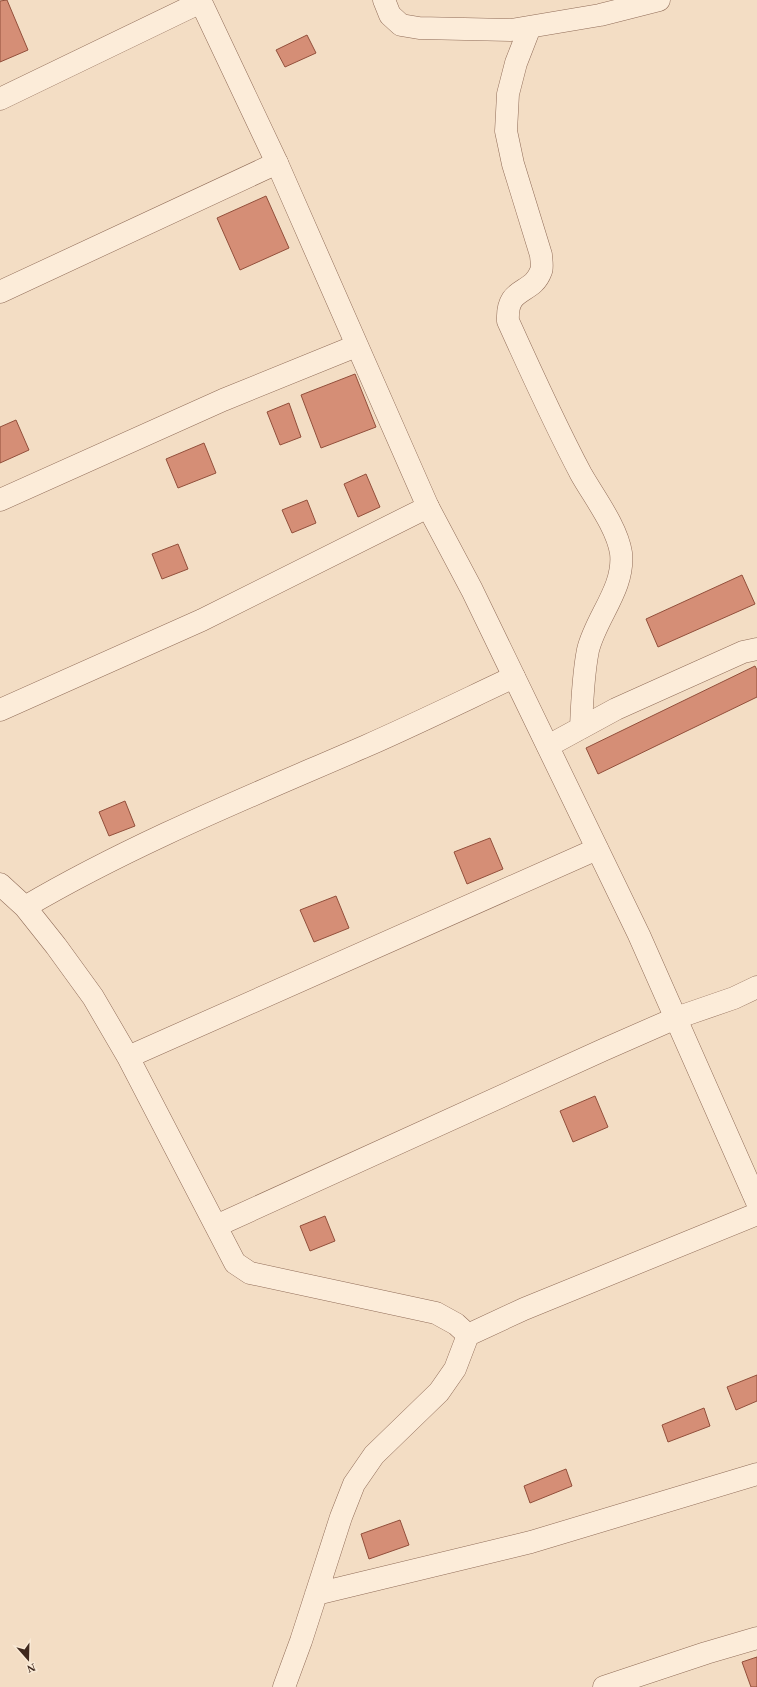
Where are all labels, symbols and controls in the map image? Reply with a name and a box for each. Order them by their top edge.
north arrow [8,1639,48,1679]
text: N [26,1661,37,1675]

